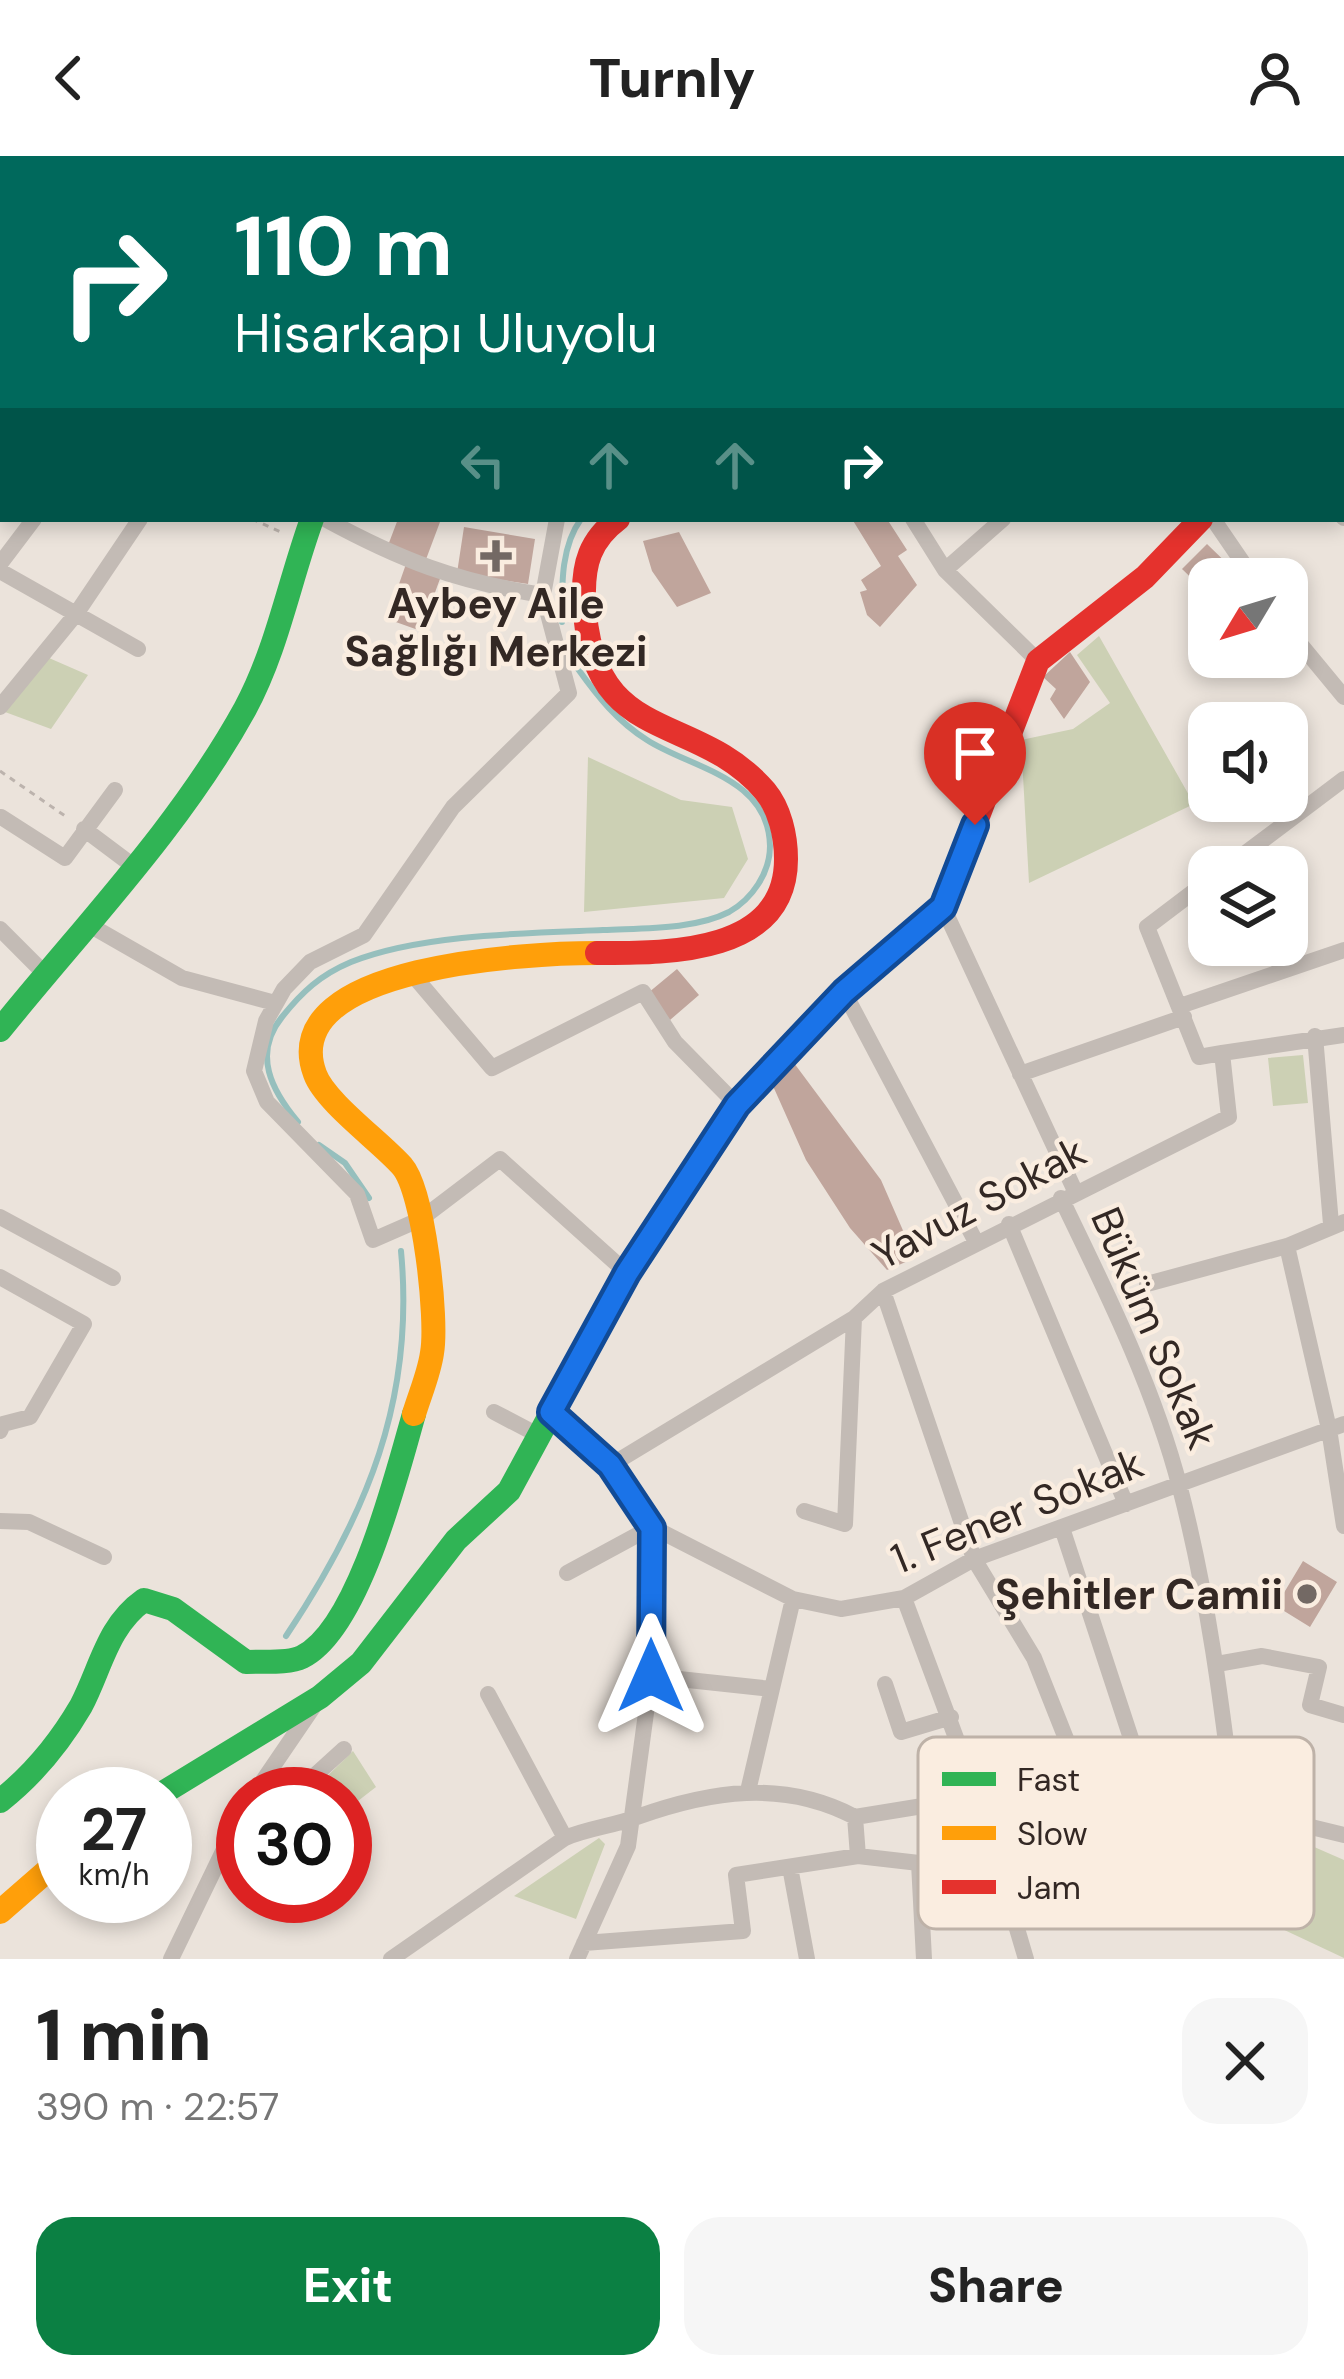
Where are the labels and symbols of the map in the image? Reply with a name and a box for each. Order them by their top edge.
marker: Aybey Aile Sağlığı Merkezi [480,540,512,572]
north arrow [1188,558,1308,678]
place label: Aybey Aile Sağlığı Merkezi [344,576,648,679]
pin [924,702,1026,825]
street label: Yavuz Sokak [863,1124,1095,1282]
street label: Büküm Sokak [1078,1199,1230,1457]
street label: 1. Fener Sokak [883,1435,1151,1587]
place label: Şehitler Camii [995,1567,1283,1622]
marker: Şehitler Camii [1294,1581,1320,1607]
position arrow [588,1613,714,1739]
legend [918,1737,1314,1929]
text: Fast [1017,1758,1080,1801]
speed limit sign: 30 [216,1767,372,1923]
text: Slow [1017,1812,1088,1855]
text: Jam [1017,1866,1081,1909]

